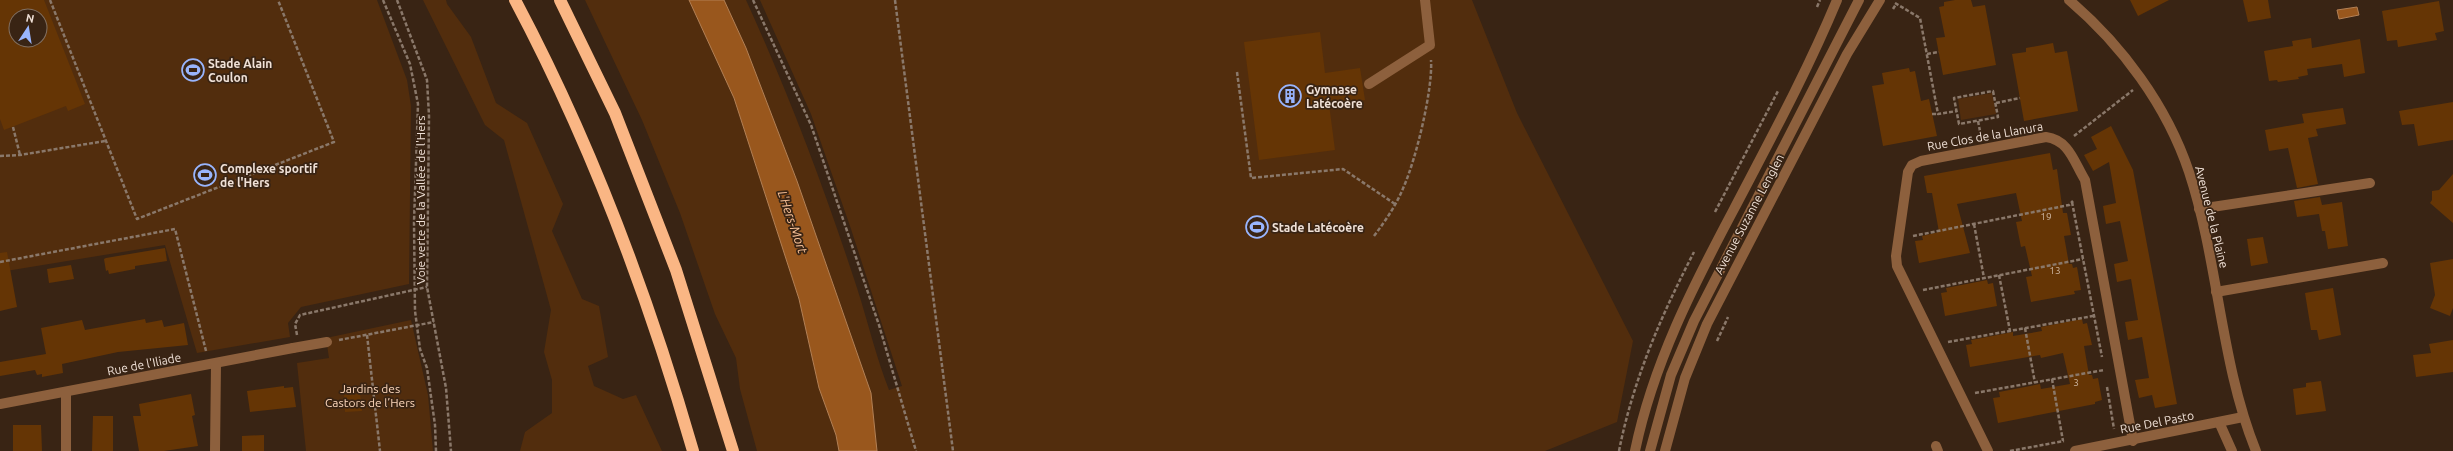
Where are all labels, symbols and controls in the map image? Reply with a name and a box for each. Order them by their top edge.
north arrow [8,8,48,48]
text: N [25,11,35,25]
sports icon: Stade Alain Coulon [180,57,206,83]
place label: Stade Alain Coulon [208,57,272,84]
building icon: Gymnase Latécoère [1277,83,1303,109]
place label: Gymnase Latécoère [1306,83,1363,110]
street label: Voie verte de la Vallée de l'Hers [414,115,427,285]
street label: Rue Clos de la Llanura [1926,119,2044,153]
street label: Avenue Suzanne Lenglen [1712,152,1786,276]
sports icon: Complexe sportif de l'Hers [192,162,218,188]
place label: Complexe sportif de l'Hers [220,162,318,189]
street label: Avenue de la Plaine [2193,165,2231,269]
water label: L'Hers-Mort [776,189,811,256]
house number: 19 [2040,211,2052,222]
sports icon: Stade Latécoère [1244,214,1270,240]
place label: Stade Latécoère [1272,221,1364,234]
house number: 13 [2049,265,2061,276]
street label: Rue de l'Iliade [106,350,182,378]
house number: 3 [2073,377,2079,388]
park label: Jardins des Castors de l’Hers [325,382,415,409]
street label: Rue Del Pasto [2119,408,2195,436]

